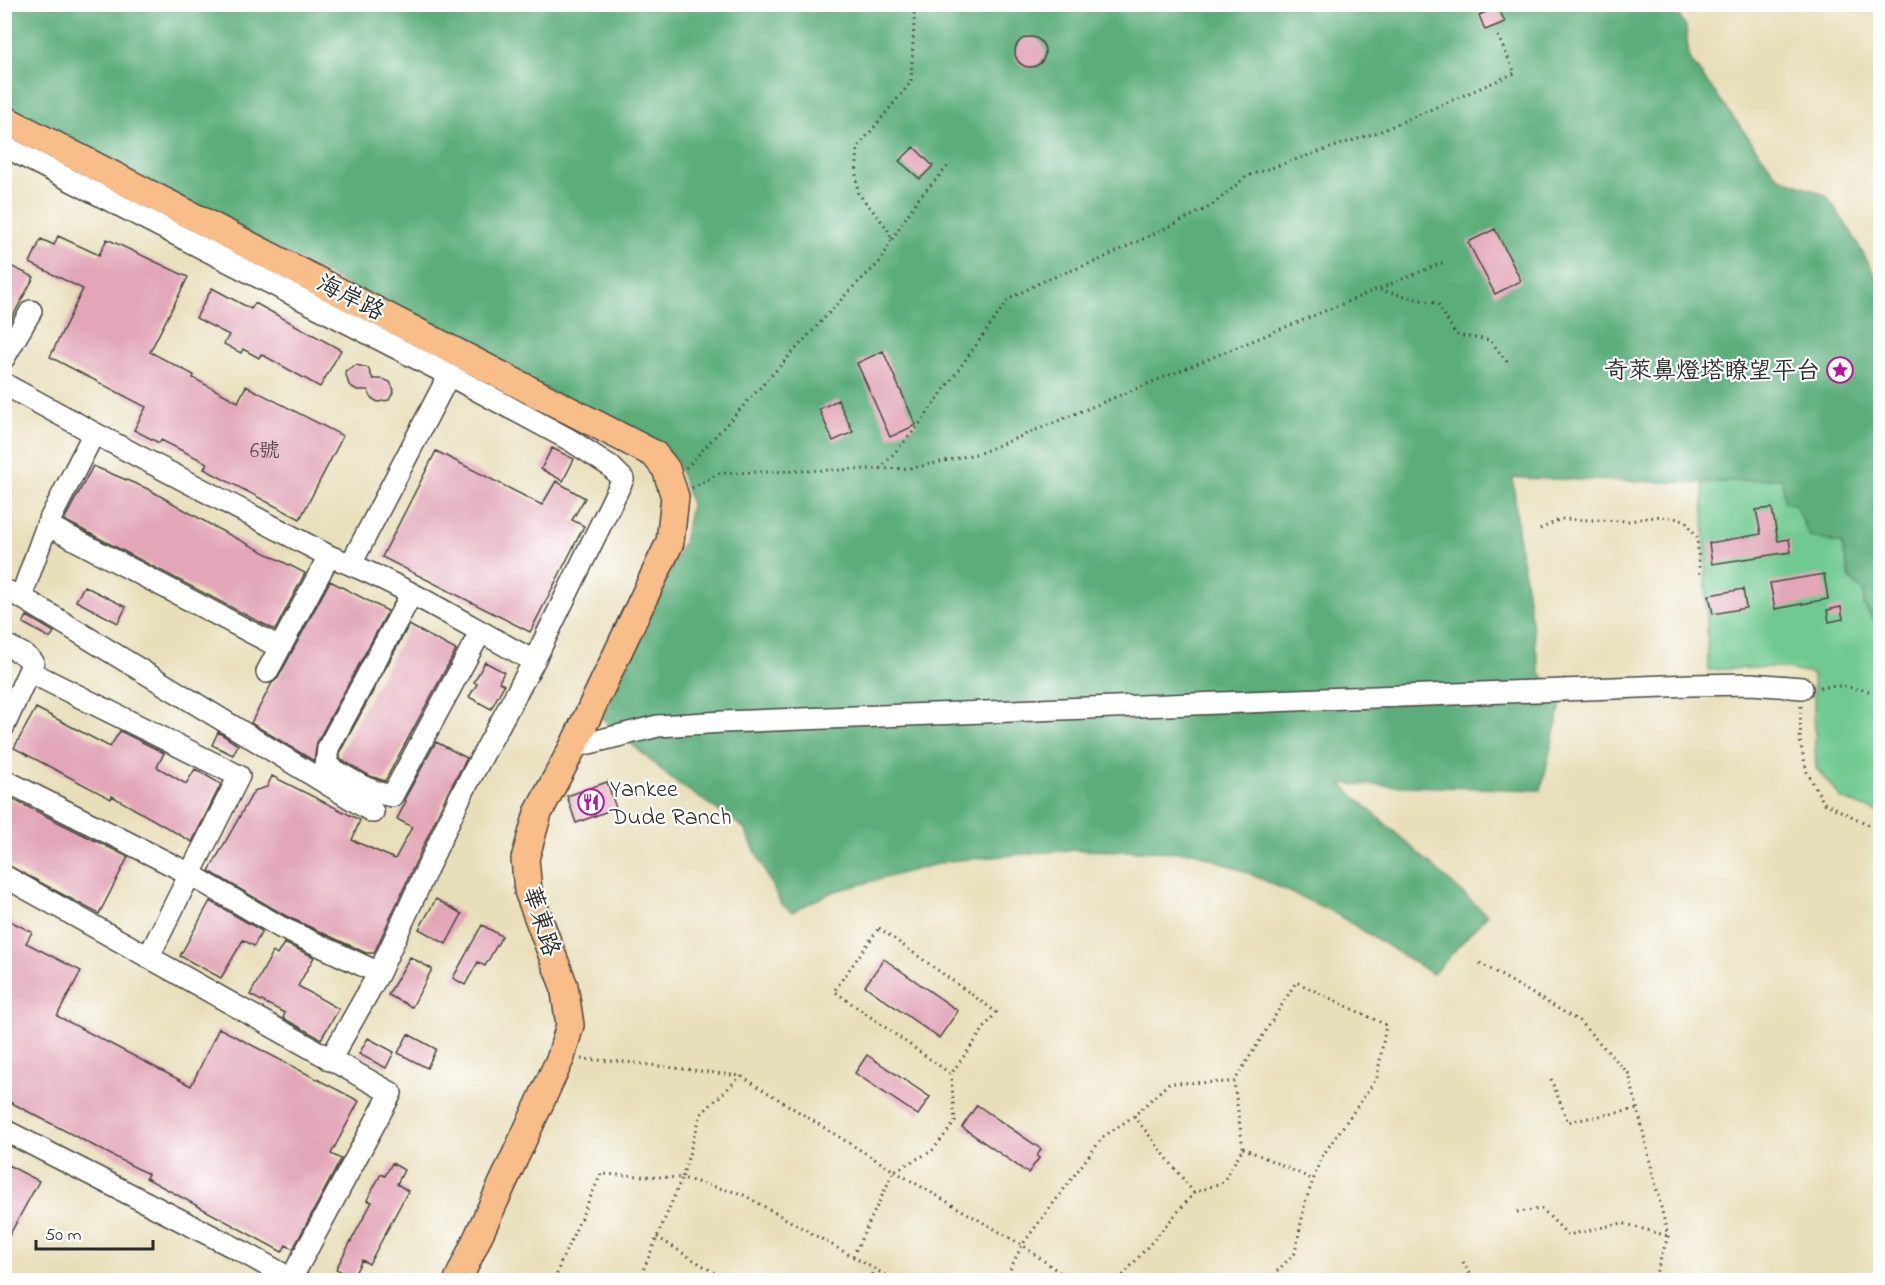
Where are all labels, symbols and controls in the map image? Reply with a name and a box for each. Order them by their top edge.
street label: 海岸路 [310,267,390,331]
place label: 奇萊鼻燈塔瞭望平台 [1604,355,1820,390]
place icon: 奇萊鼻燈塔瞭望平台 [1825,355,1855,385]
house number: 6號 [250,437,280,467]
place label: Yankee Dude Ranch [609,773,732,836]
restaurant icon: Yankee Dude Ranch [576,787,606,817]
street label: 華東路 [512,882,567,961]
scale bar [36,1213,153,1251]
text: 50 m [45,1223,82,1249]

